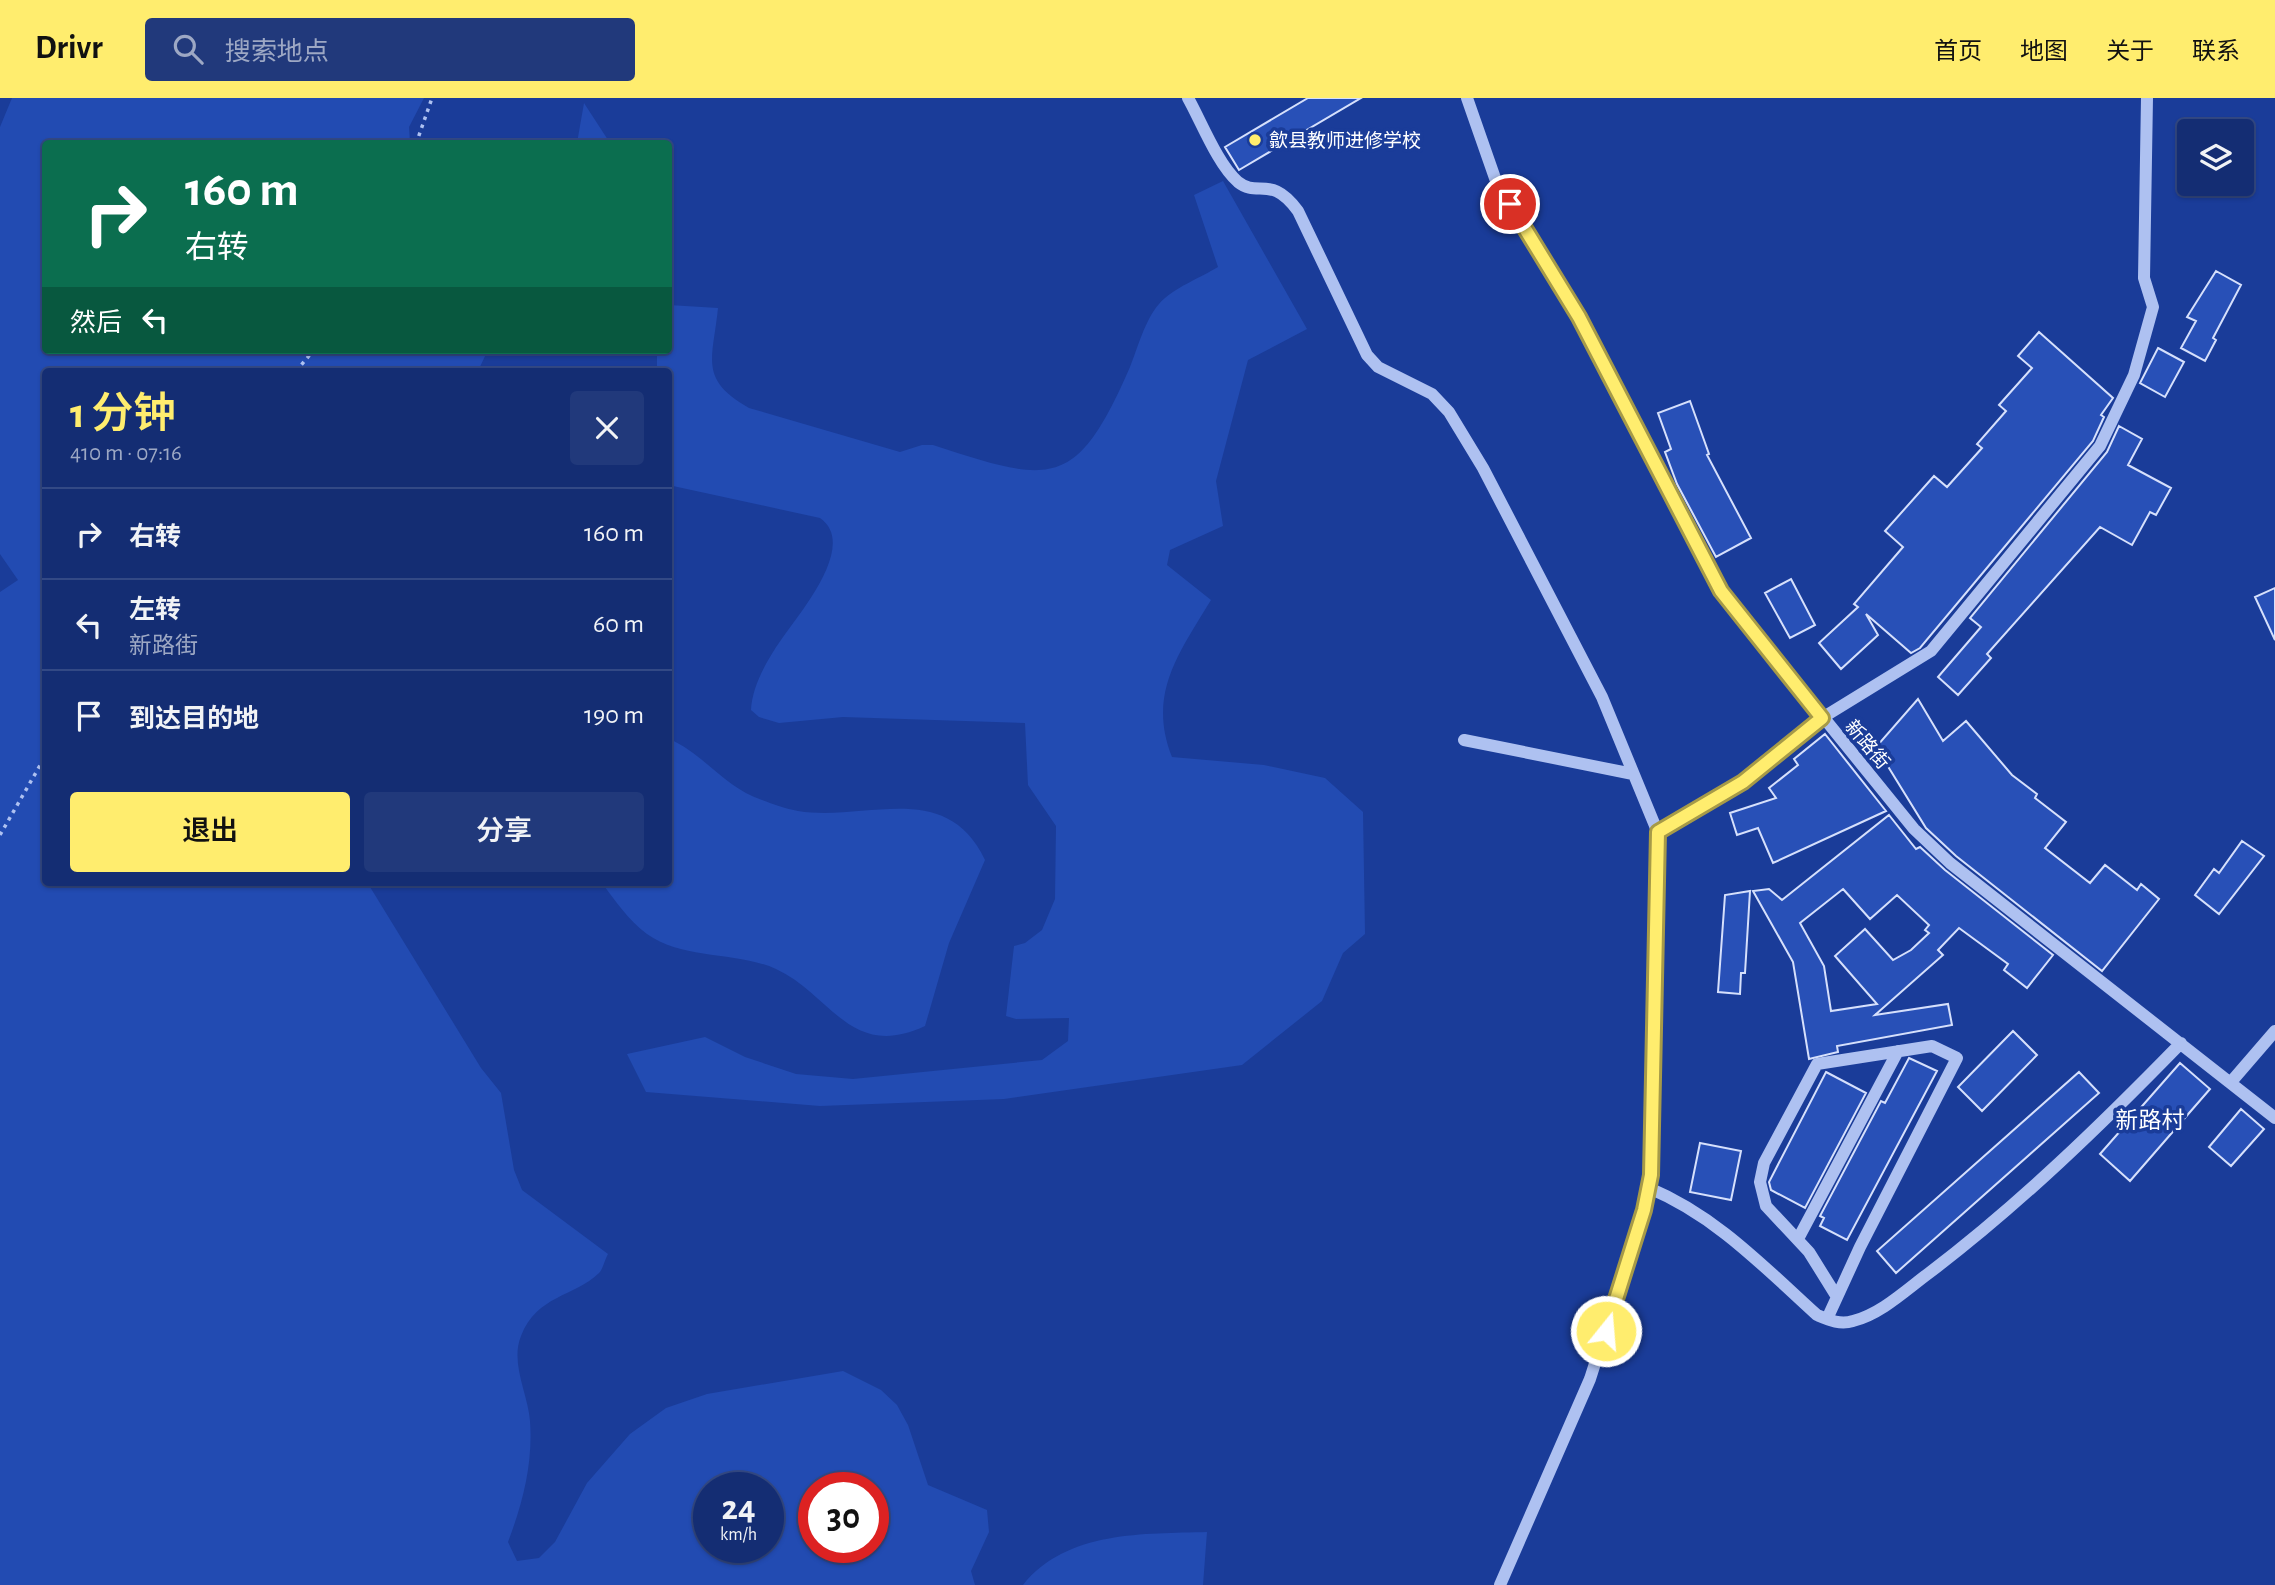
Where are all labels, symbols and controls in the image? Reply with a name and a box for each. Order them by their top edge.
search box [145,18,635,81]
icon: search [169,30,207,68]
text: Drivr [35,32,103,65]
text: 搜索地点 [225,39,329,65]
text: 首页 [1934,40,1982,64]
text: 地图 [2020,40,2068,64]
text: 关于 [2106,40,2154,64]
text: 联系 [2192,40,2240,64]
map controls [2177,119,2254,196]
button: layers [2177,119,2254,196]
place label: 歙县教师进修学校 [1269,130,1421,151]
marker: 歙县教师进修学校 [1247,132,1263,148]
text: 160 m [185,166,299,215]
icon: right [70,168,161,259]
pin [1480,174,1540,234]
icon: arrive [1491,185,1529,223]
text: 右转 [185,232,249,264]
icon: left [136,301,174,339]
text: 然后 [70,310,122,336]
button: close [570,391,644,465]
text: 1 分钟 [70,393,175,435]
text: 410 m · 07:16 [70,442,182,465]
icon: right [70,515,108,553]
text: 160 m [584,520,644,546]
text: 右转 [129,524,181,550]
text: 左转 [129,597,181,623]
icon: left [70,606,108,644]
text: 60 m [593,611,644,637]
text: 新路街 [129,635,198,658]
icon: arrive [70,697,108,735]
text: 190 m [584,702,644,728]
text: 到达目的地 [129,706,259,732]
street label: 新路街 [1841,716,1894,773]
button: 退出 [70,792,350,872]
button: 分享 [364,792,644,872]
district label: 新路村 [2116,1108,2185,1133]
position arrow [1569,1294,1643,1368]
speed limit sign: 30 [798,1472,889,1563]
text: 24 [721,1491,756,1526]
text: km/h [720,1526,757,1544]

